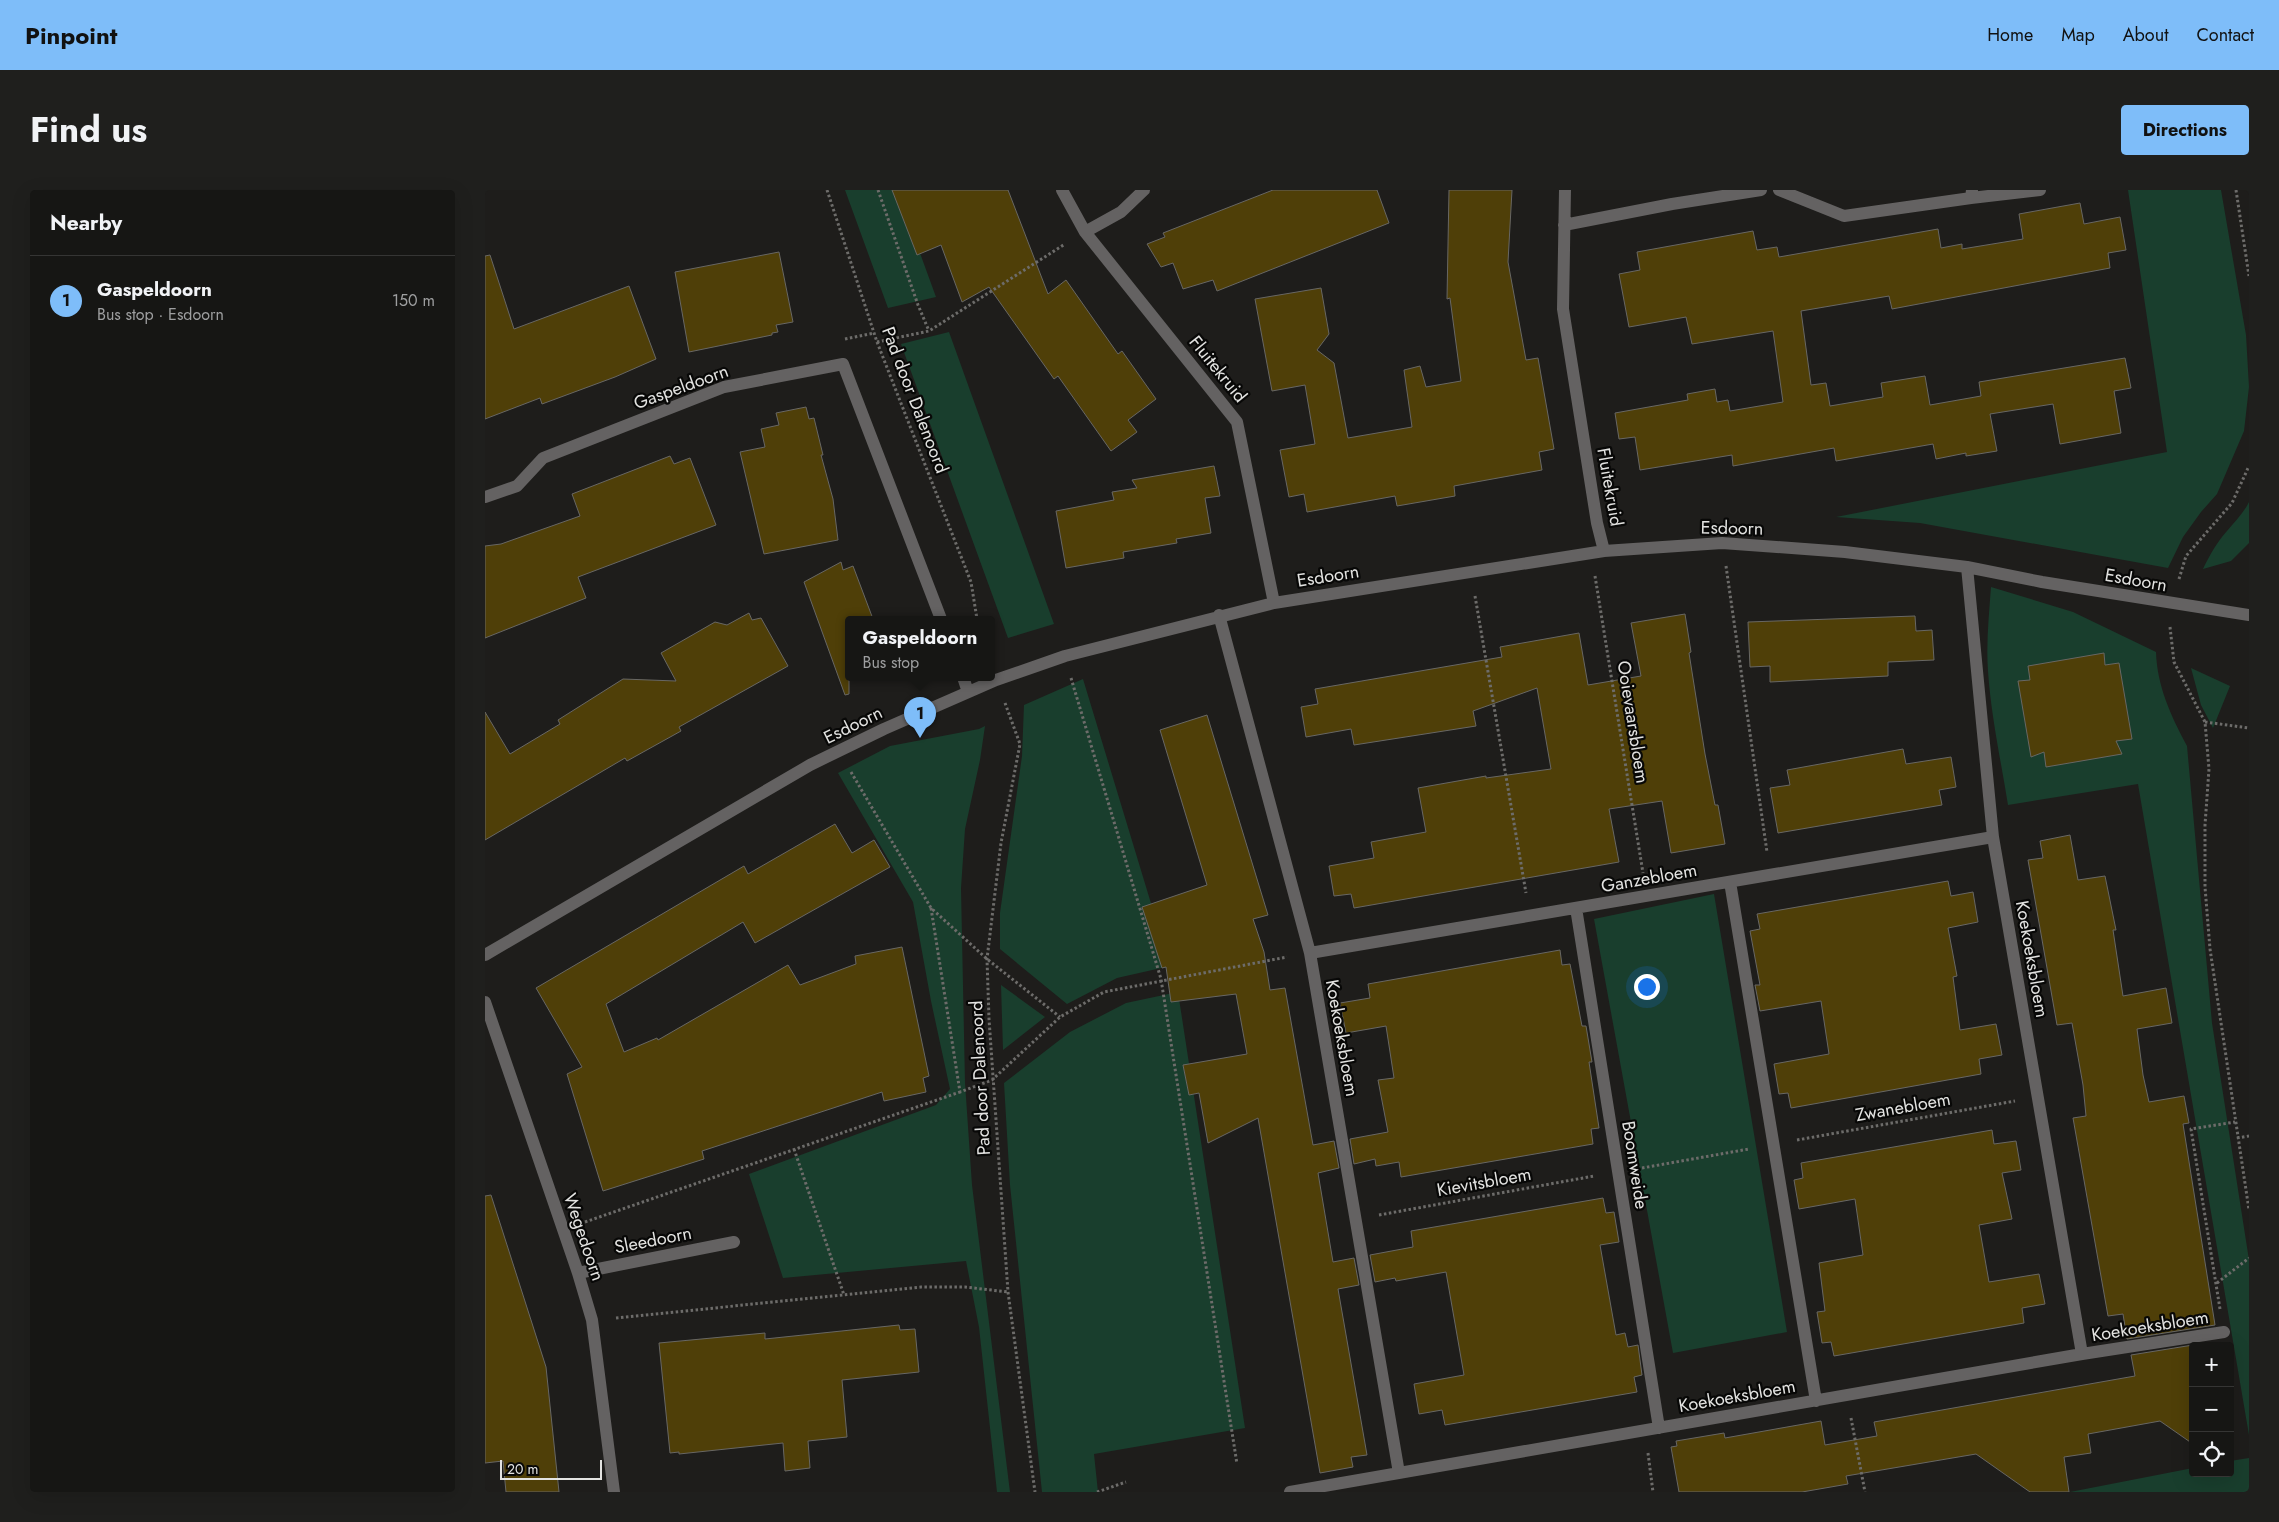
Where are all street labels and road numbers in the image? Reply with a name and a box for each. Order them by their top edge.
street label: Pad door Dalenoord [875,323,955,477]
street label: Fluitekruid [1183,330,1253,408]
street label: Gaspeldoorn [630,358,732,416]
street label: Fluitekruid [1590,446,1630,528]
street label: Esdoorn [1700,514,1764,542]
street label: Esdoorn [1295,558,1361,594]
street label: Esdoorn [2103,562,2169,598]
street label: Ooievaarsbloem [1610,659,1656,785]
street label: Esdoorn [819,700,887,750]
street label: Ganzebloem [1599,857,1699,899]
street label: Koekoeksbloem [2009,899,2055,1019]
street label: Koekoeksbloem [1319,978,1365,1098]
street label: Pad door Dalenoord [963,1000,997,1156]
street label: Zwanebloem [1853,1086,1953,1128]
street label: Boomweide [1615,1119,1655,1211]
street label: Kievitsbloem [1435,1161,1533,1203]
street label: Wegedoorn [557,1190,611,1284]
street label: Sleedoorn [612,1220,694,1260]
street label: Koekoeksbloem [2090,1304,2210,1348]
street label: Koekoeksbloem [1677,1373,1797,1419]

